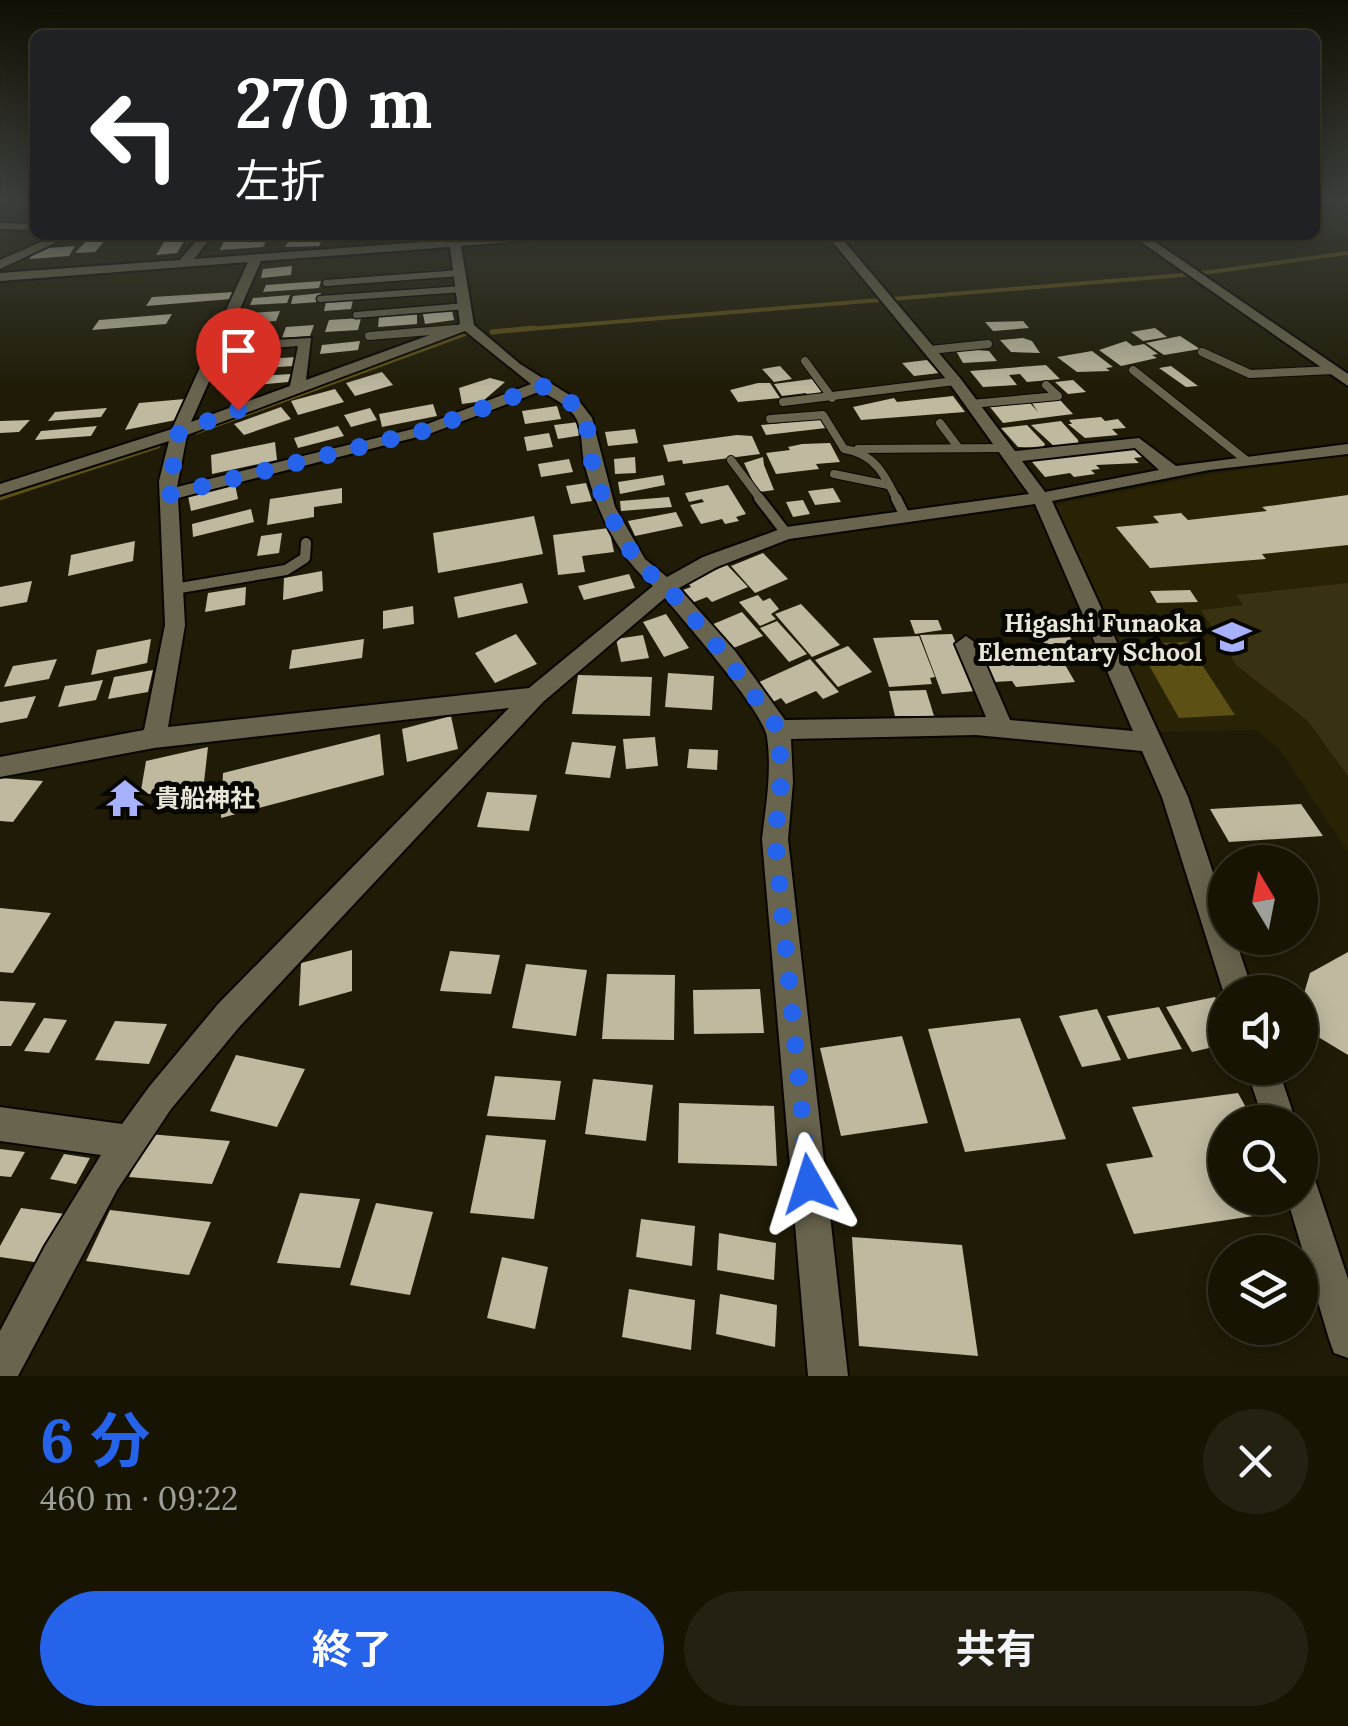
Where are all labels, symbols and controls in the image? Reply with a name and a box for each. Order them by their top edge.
text: 270 m [235,58,432,147]
icon: left [70,70,200,200]
text: 左折 [235,152,325,209]
pin [196,308,281,411]
icon: arrive [211,323,266,378]
place label: Higashi Funaoka Elementary School [977,607,1202,668]
school or university icon: Higashi Funaoka Elementary School [1211,616,1253,658]
temple icon: 貴船神社 [104,777,146,819]
place label: 貴船神社 [155,782,255,814]
north arrow [1208,845,1318,955]
map controls [1208,845,1318,1345]
button: sound [1208,975,1318,1085]
button: search [1208,1105,1318,1215]
position arrow [757,1132,861,1236]
button: layers [1208,1235,1318,1345]
text: 6 分 [40,1402,150,1478]
button: close [1203,1409,1308,1514]
text: 460 m · 09:22 [40,1478,238,1519]
button: 終了 [40,1591,664,1706]
button: 共有 [684,1591,1308,1706]

